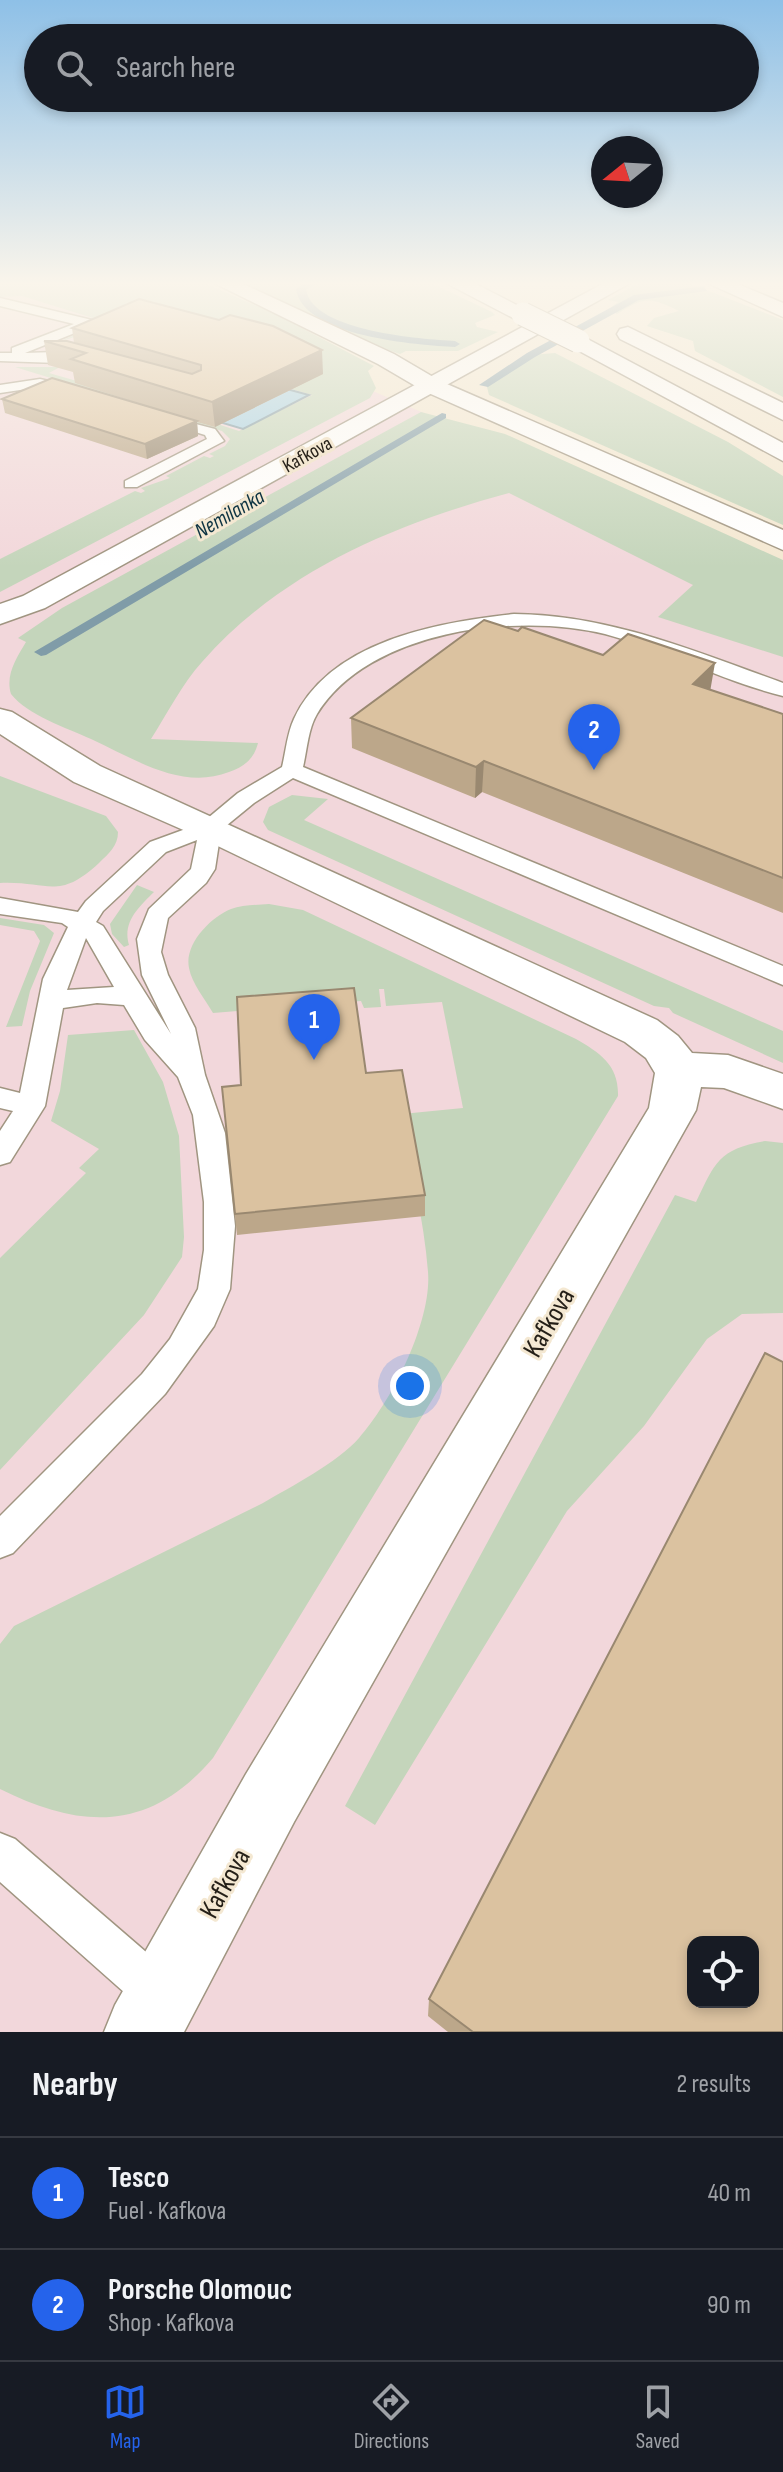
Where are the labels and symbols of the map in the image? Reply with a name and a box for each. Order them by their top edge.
north arrow [591,136,663,208]
street label: Kafkova [278,432,336,478]
water label: Nemilanka [190,483,270,545]
pin: 2 [568,704,620,770]
pin: 1 [288,994,340,1060]
street label: Kafkova [516,1282,582,1363]
your location [390,1366,430,1406]
street label: Kafkova [193,1843,258,1924]

